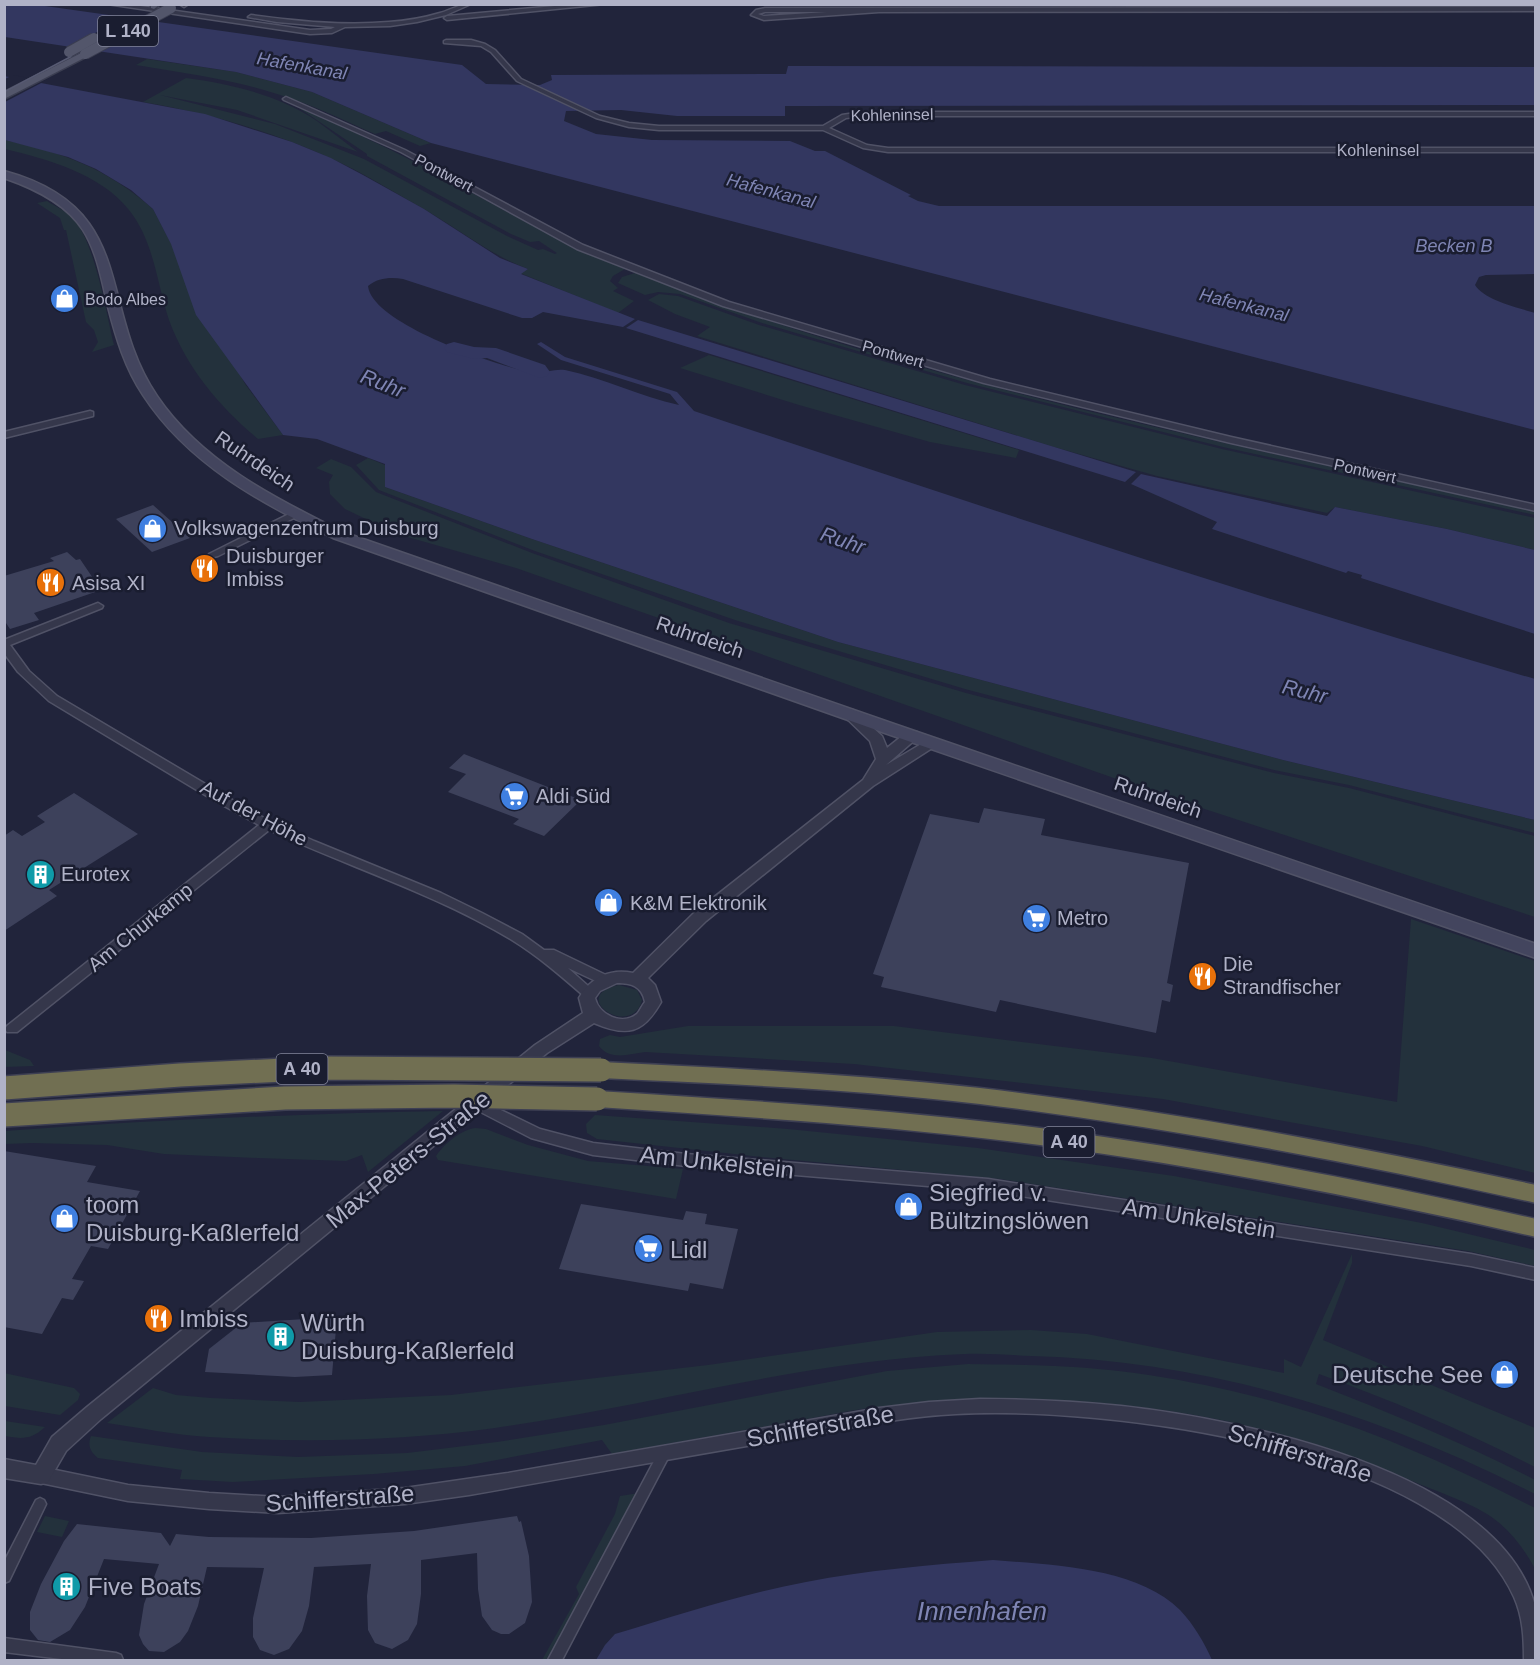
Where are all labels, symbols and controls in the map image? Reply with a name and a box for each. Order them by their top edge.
road number: L 140 [98,16,158,46]
water label: Hafenkanal [255,48,350,84]
street label: Kohleninsel [850,106,934,124]
street label: Kohleninsel [1337,142,1419,159]
street label: Pontwert [412,151,476,196]
water label: Hafenkanal [724,170,819,213]
water label: Becken B [1415,236,1493,256]
shop icon: Bodo Albes [48,283,80,315]
water label: Hafenkanal [1197,284,1292,326]
place label: Bodo Albes [85,291,166,308]
street label: Pontwert [860,337,926,371]
water label: Ruhr [358,364,409,402]
street label: Ruhrdeich [211,426,299,496]
street label: Pontwert [1332,456,1398,487]
shop icon: Volkswagenzentrum Duisburg [137,512,169,544]
place label: Volkswagenzentrum Duisburg [174,517,439,539]
water label: Ruhr [818,522,869,559]
place label: Duisburger Imbiss [226,545,324,590]
restaurant icon: Duisburger Imbiss [189,552,221,584]
restaurant icon: Asisa XI [35,567,67,599]
place label: Asisa XI [72,572,145,594]
street label: Ruhrdeich [653,612,747,662]
water label: Ruhr [1280,674,1331,708]
street label: Ruhrdeich [1111,772,1205,822]
street label: Auf der Höhe [197,776,311,850]
supermarket icon: Aldi Süd [499,780,531,812]
place label: Aldi Süd [536,785,611,807]
building icon: Eurotex [24,858,56,890]
place label: Eurotex [61,863,130,885]
street label: Am Churkamp [83,878,197,976]
shop icon: K&M Elektronik [593,887,625,919]
place label: K&M Elektronik [630,892,768,914]
supermarket icon: Metro [1020,902,1052,934]
place label: Metro [1057,907,1108,929]
place label: Die Strandfischer [1223,953,1341,998]
restaurant icon: Die Strandfischer [1186,960,1218,992]
road number: A 40 [276,1054,328,1084]
street label: Max-Peters-Straße [321,1085,495,1233]
road number: A 40 [1044,1127,1094,1157]
street label: Am Unkelstein [639,1140,795,1184]
place label: Siegfried v. Bültzingslöwen [929,1179,1089,1234]
shop icon: Siegfried v. Bültzingslöwen [892,1190,924,1222]
place label: toom Duisburg-Kaßlerfeld [86,1191,299,1246]
street label: Am Unkelstein [1120,1193,1278,1243]
shop icon: toom Duisburg-Kaßlerfeld [49,1202,81,1234]
supermarket icon: Lidl [633,1233,665,1265]
place label: Lidl [670,1236,707,1263]
restaurant icon: Imbiss [142,1302,174,1334]
place label: Imbiss [179,1305,248,1332]
place label: Würth Duisburg-Kaßlerfeld [301,1309,514,1364]
building icon: Würth Duisburg-Kaßlerfeld [264,1320,296,1352]
shop icon: Deutsche See [1488,1358,1520,1390]
place label: Deutsche See [1332,1361,1483,1388]
street label: Schifferstraße [744,1400,896,1452]
street label: Schifferstraße [1225,1418,1375,1488]
street label: Schifferstraße [265,1479,415,1517]
building icon: Five Boats [51,1570,83,1602]
place label: Five Boats [88,1573,201,1600]
water label: Innenhafen [917,1596,1047,1626]

